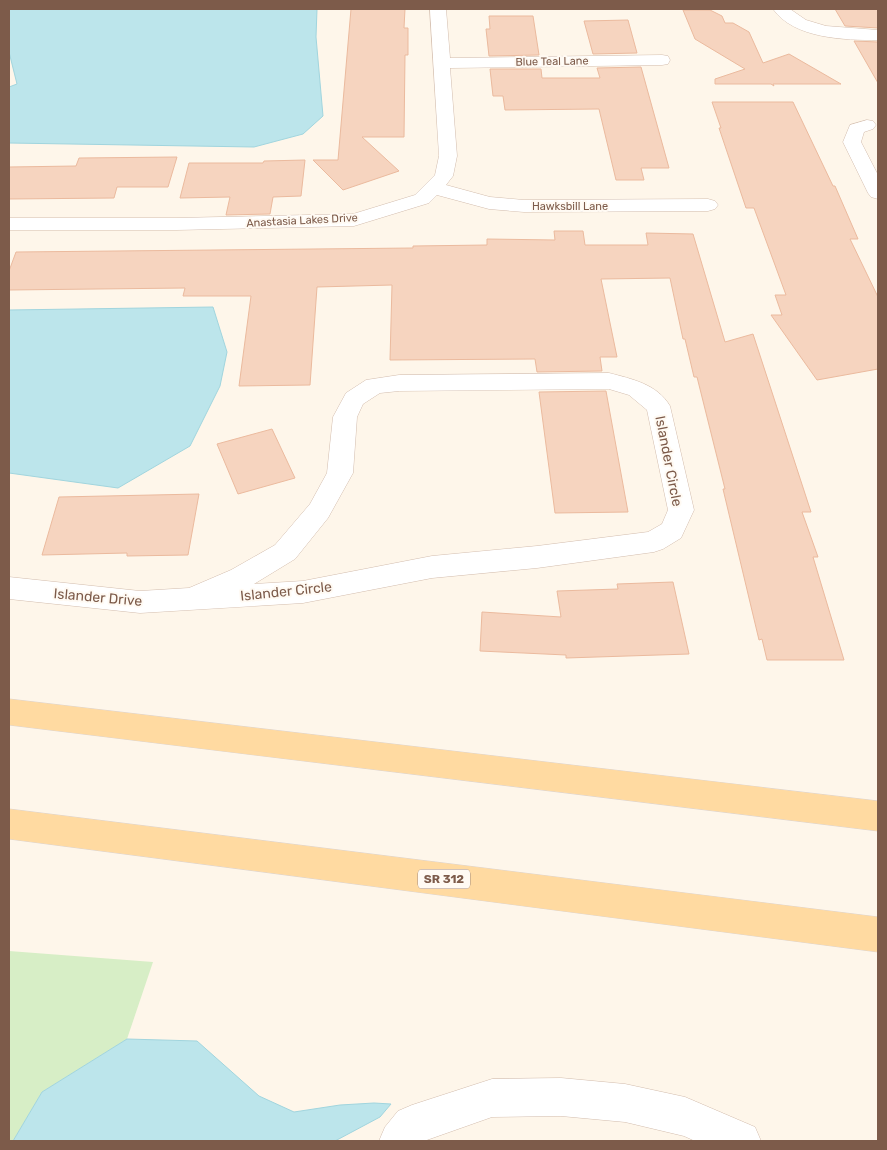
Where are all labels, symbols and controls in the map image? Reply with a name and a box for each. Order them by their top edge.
street label: Blue Teal Lane [515,54,589,69]
street label: Hawksbill Lane [532,200,608,213]
street label: Anastasia Lakes Drive [246,211,358,230]
street label: Islander Circle [651,414,686,508]
street label: Islander Circle [239,578,333,605]
street label: Islander Drive [53,585,143,610]
road number: SR 312 [418,870,470,889]

